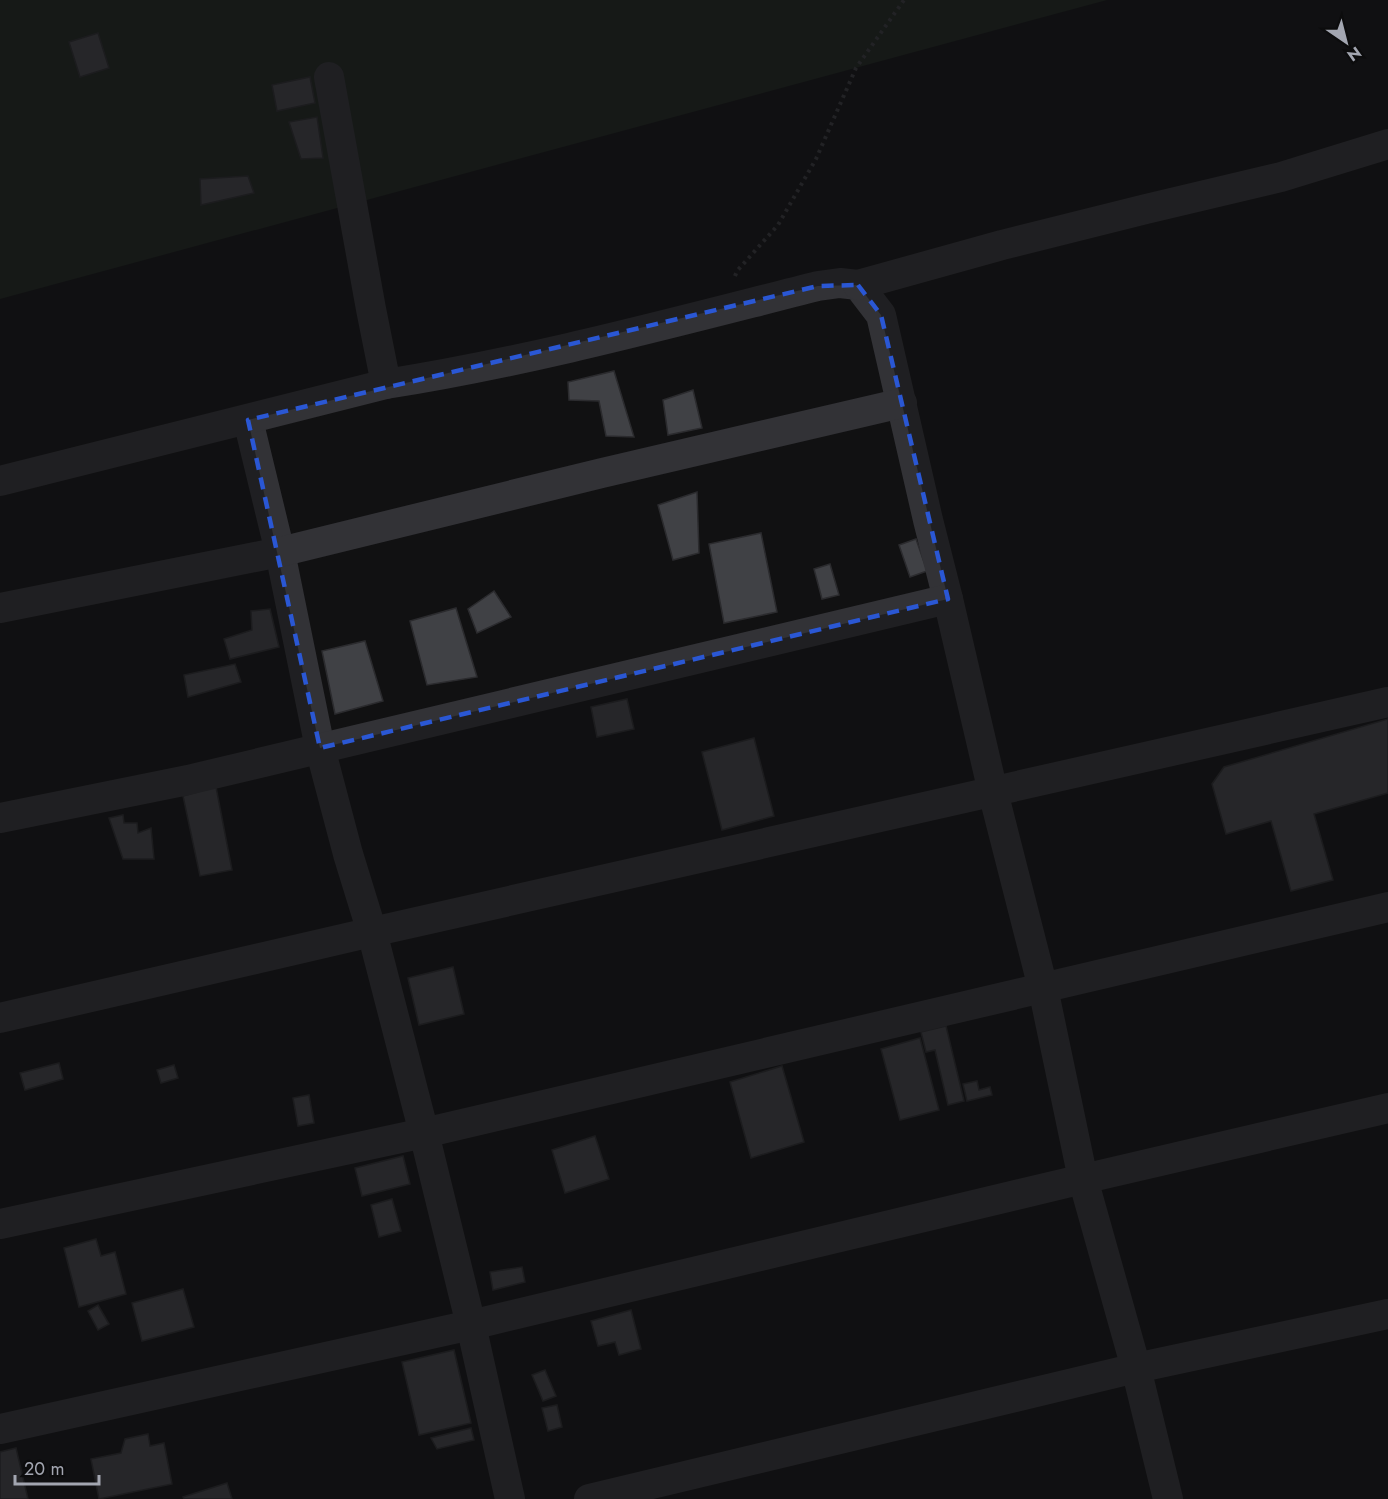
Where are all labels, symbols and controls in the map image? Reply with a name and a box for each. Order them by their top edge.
north arrow [1316,12,1376,72]
text: N [1343,41,1366,67]
scale bar [15,1448,99,1486]
text: 20 m [24,1456,64,1482]

